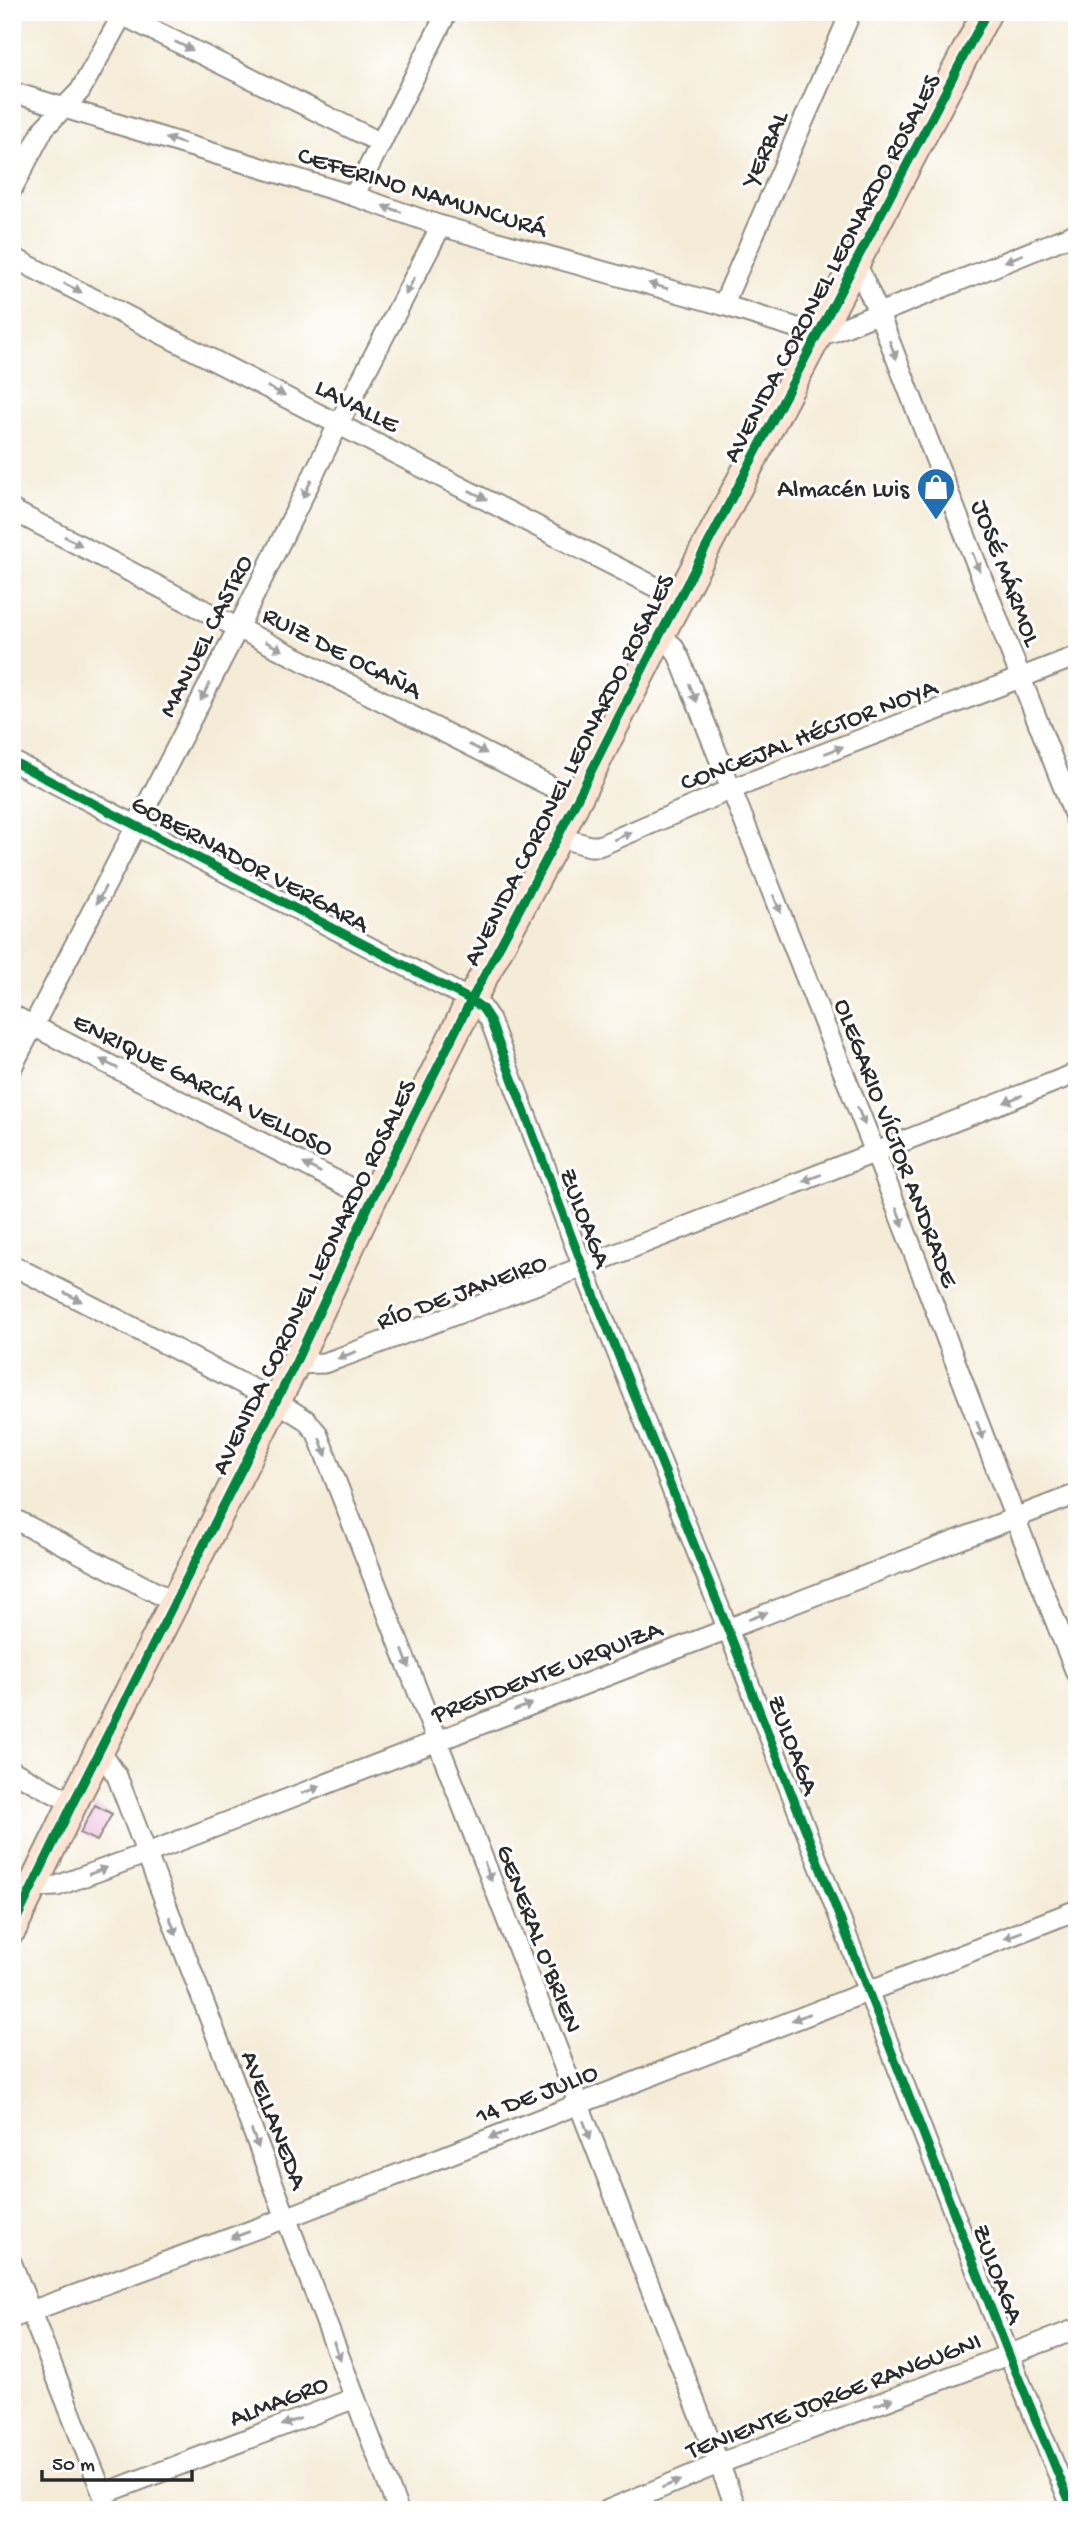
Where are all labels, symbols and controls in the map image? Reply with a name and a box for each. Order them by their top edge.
one-way arrow [174,39,194,51]
street label: AVENIDA CORONEL LEONARDO ROSALES [718,69,950,469]
street label: YERBAL [736,106,798,195]
one-way arrow [164,136,185,146]
street label: CEFERINO NAMUNCURÁ [293,142,552,247]
one-way arrow [382,203,403,214]
one-way arrow [1003,253,1024,264]
one-way arrow [404,277,416,296]
one-way arrow [647,280,669,291]
one-way arrow [63,282,83,293]
one-way arrow [887,340,898,361]
street label: LAVALLE [309,374,404,443]
one-way arrow [266,385,286,397]
shop icon: Almacén Luis [915,466,957,521]
place label: Almacén Luis [777,476,910,507]
one-way arrow [301,479,312,499]
one-way arrow [468,490,488,501]
street label: JOSÉ MÁRMOL [962,496,1046,652]
one-way arrow [63,536,83,547]
street label: MANUEL CASTRO [154,550,262,723]
one-way arrow [970,551,981,572]
street label: AVENIDA CORONEL LEONARDO ROSALES [458,569,684,972]
street label: RUIZ DE OCAÑA [256,602,427,709]
one-way arrow [265,640,285,652]
street label: CONCEJAL HÉCTOR NOYA [677,673,944,800]
one-way arrow [688,682,699,703]
one-way arrow [199,683,211,702]
one-way arrow [468,742,488,754]
one-way arrow [823,745,844,756]
street label: GOBERNADOR VERGARA [125,790,375,943]
one-way arrow [613,830,633,842]
one-way arrow [95,885,106,905]
one-way arrow [772,894,783,915]
street label: OLEGARIO VÍCTOR ANDRADE [824,995,963,1293]
street label: ENRIQUE GARCÍA VELLOSO [67,1008,338,1166]
one-way arrow [99,1059,119,1070]
street label: AVENIDA CORONEL LEONARDO ROSALES [207,1074,426,1481]
one-way arrow [1003,1093,1024,1104]
one-way arrow [855,1105,866,1126]
one-way arrow [302,1162,322,1173]
street label: ZULOAGA [550,1164,617,1274]
one-way arrow [801,1173,822,1184]
one-way arrow [894,1207,905,1228]
street label: RÍO DE JANEIRO [373,1249,552,1339]
one-way arrow [63,1291,83,1302]
one-way arrow [337,1350,358,1361]
one-way arrow [975,1420,986,1441]
one-way arrow [318,1437,329,1458]
one-way arrow [747,1610,768,1621]
street label: PRESIDENTE URQUIZA [427,1615,669,1733]
one-way arrow [400,1649,411,1670]
street label: ZULOAGA [758,1691,825,1801]
one-way arrow [512,1702,533,1713]
one-way arrow [300,1784,321,1795]
street label: GENERAL O'BRIEN [487,1841,587,2038]
one-way arrow [482,1861,493,1882]
one-way arrow [88,1865,109,1876]
one-way arrow [168,1916,179,1937]
one-way arrow [1003,1929,1024,1940]
one-way arrow [790,2012,811,2023]
street label: AVELLANEDA [231,2047,313,2196]
street label: 14 DE JULIO [471,2059,603,2134]
one-way arrow [581,2119,592,2140]
one-way arrow [250,2128,261,2149]
one-way arrow [487,2130,508,2141]
street label: ZULOAGA [963,2220,1030,2330]
one-way arrow [229,2230,250,2241]
street label: TENIENTE JORGE RANGUGNI [681,2328,987,2470]
one-way arrow [332,2340,343,2361]
street label: ALMAGRO [226,2370,334,2436]
one-way arrow [873,2396,894,2407]
one-way arrow [281,2417,302,2428]
scale bar [42,2438,192,2482]
text: 50 m [52,2454,95,2479]
one-way arrow [661,2478,682,2489]

